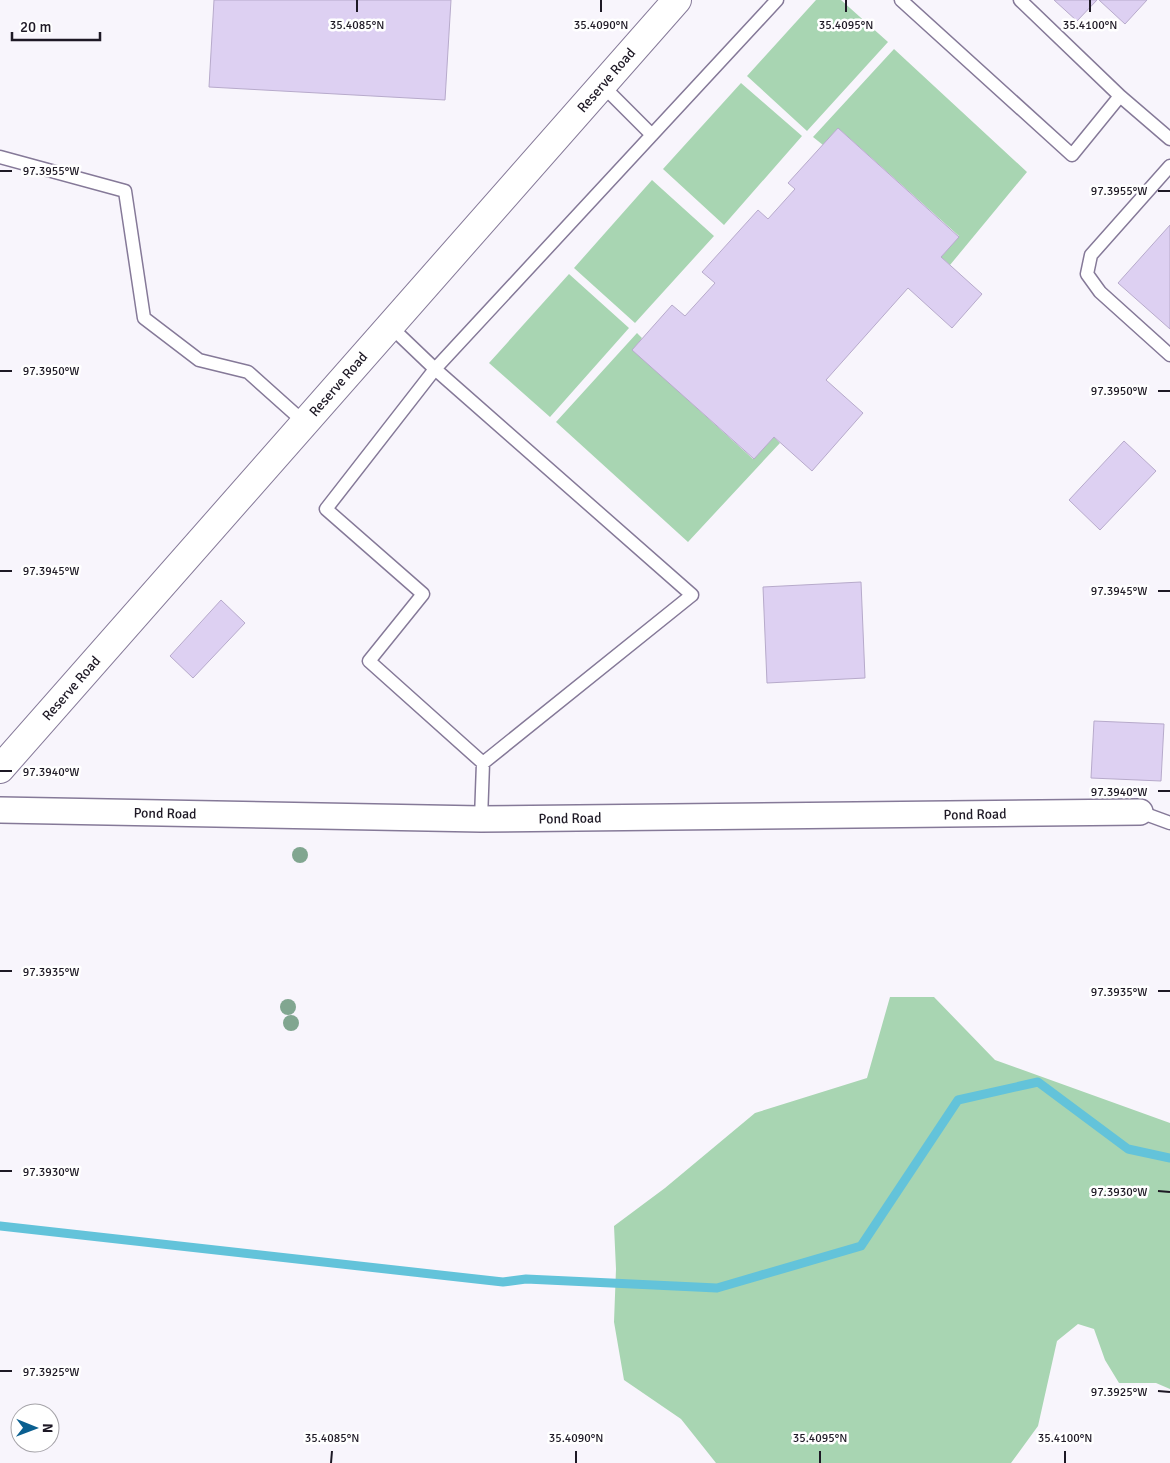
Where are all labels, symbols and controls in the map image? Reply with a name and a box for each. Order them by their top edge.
scale bar [12,10,100,42]
text: 20 m [20,18,51,36]
text: 35.4085°N [330,18,384,33]
text: 35.4090°N [574,18,628,33]
text: 35.4095°N [819,18,873,33]
text: 35.4100°N [1063,18,1117,33]
street label: Reserve Road [574,44,639,116]
text: 97.3955°W [23,164,79,179]
text: 97.3955°W [1091,184,1147,199]
street label: Reserve Road [306,348,371,420]
text: 97.3950°W [23,364,79,379]
text: 97.3950°W [1091,384,1147,399]
text: 97.3945°W [23,564,79,579]
text: 97.3945°W [1091,584,1147,599]
street label: Reserve Road [39,652,104,724]
text: 97.3940°W [23,765,79,780]
text: 97.3940°W [1091,785,1147,800]
street label: Pond Road [133,804,197,823]
street label: Pond Road [943,805,1007,824]
street label: Pond Road [538,809,602,828]
text: 97.3935°W [23,965,79,980]
text: 97.3935°W [1091,985,1147,1000]
text: 97.3930°W [23,1165,79,1180]
text: 97.3930°W [1091,1185,1147,1200]
text: 97.3925°W [23,1365,79,1380]
text: 97.3925°W [1091,1385,1147,1400]
north arrow [10,1403,60,1453]
text: N [39,1423,56,1433]
text: 35.4085°N [305,1431,359,1446]
text: 35.4090°N [549,1431,603,1446]
text: 35.4095°N [793,1431,847,1446]
text: 35.4100°N [1038,1431,1092,1446]

